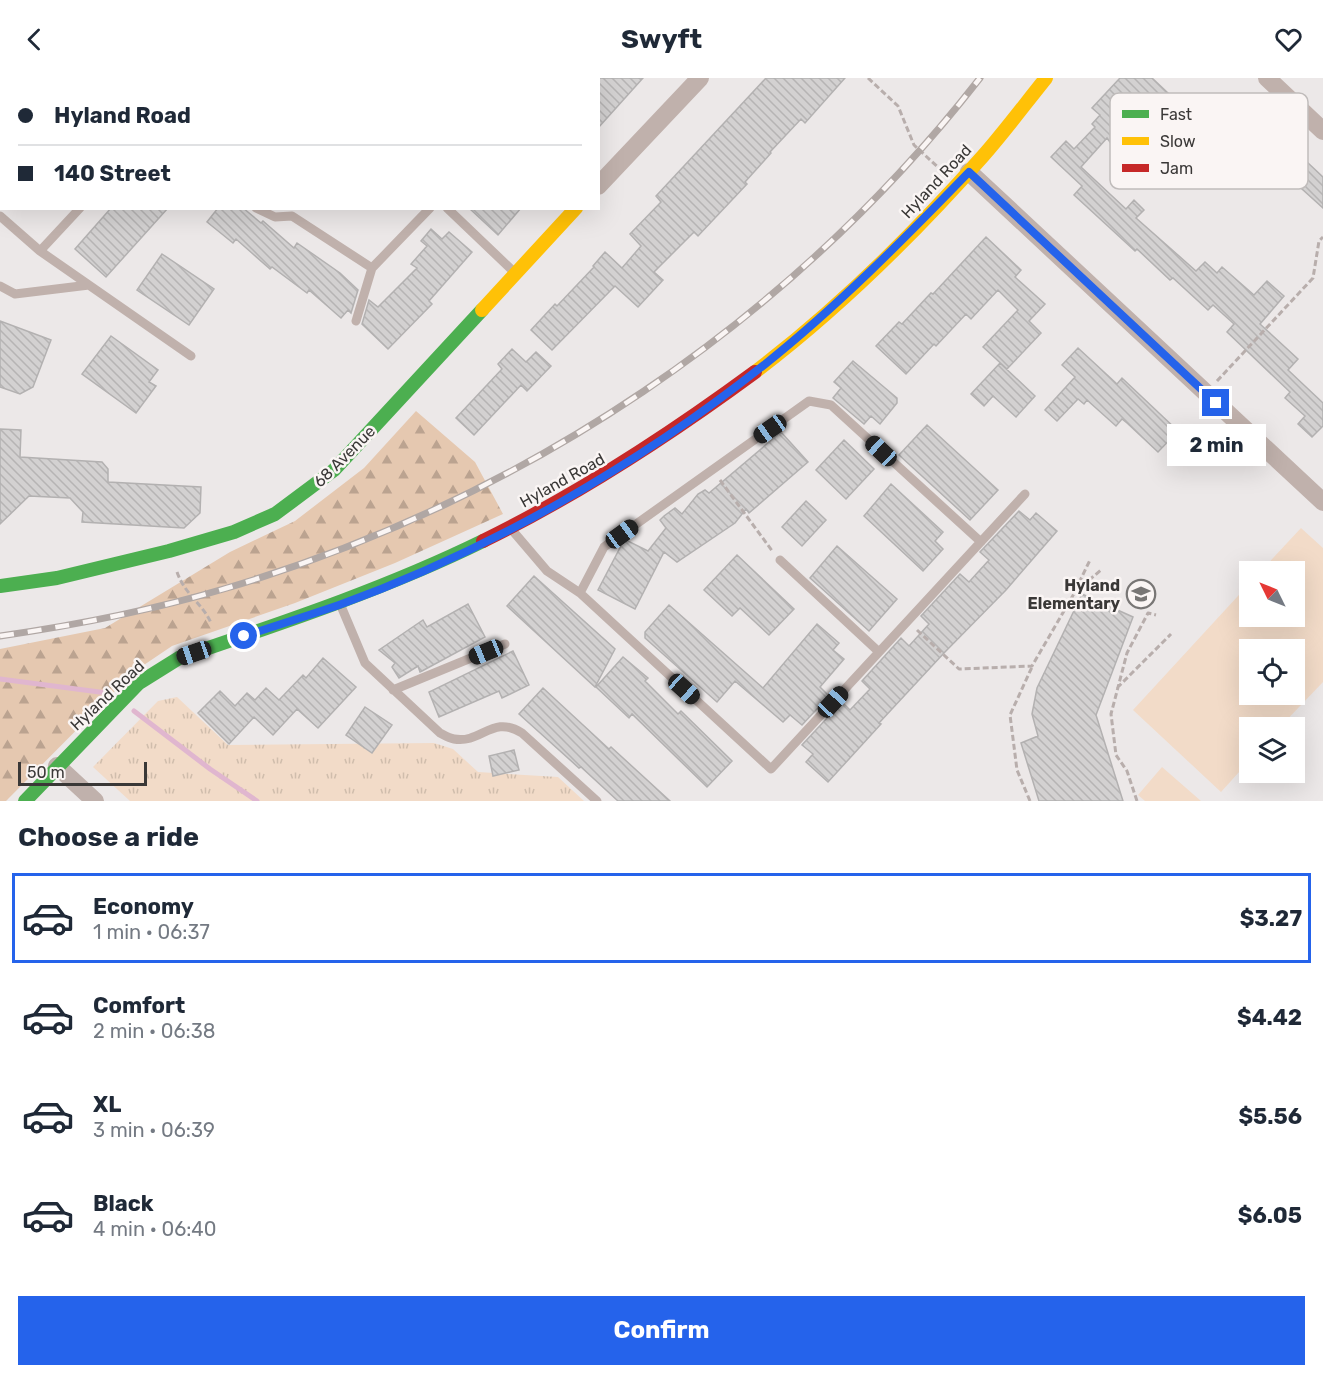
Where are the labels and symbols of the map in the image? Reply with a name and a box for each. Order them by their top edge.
legend [1110,93,1308,189]
text: Fast [1160,105,1192,124]
text: Slow [1160,132,1196,151]
street label: Hyland Road [897,140,975,222]
text: Jam [1160,159,1193,178]
route end [1202,389,1229,416]
car [750,411,790,447]
street label: 68 Avenue [310,422,379,491]
callout: 2 min [1166,424,1266,466]
car [862,432,900,470]
street label: Hyland Road [517,449,608,512]
car [602,516,642,552]
north arrow [1239,561,1305,627]
place label: Hyland Elementary [1028,576,1120,613]
school or university icon: Hyland Elementary [1125,578,1157,610]
route start [230,622,257,649]
car [466,637,506,667]
car [174,639,214,667]
street label: Hyland Road [66,656,148,734]
car [665,670,703,708]
car [814,683,852,721]
scale bar [18,759,147,786]

